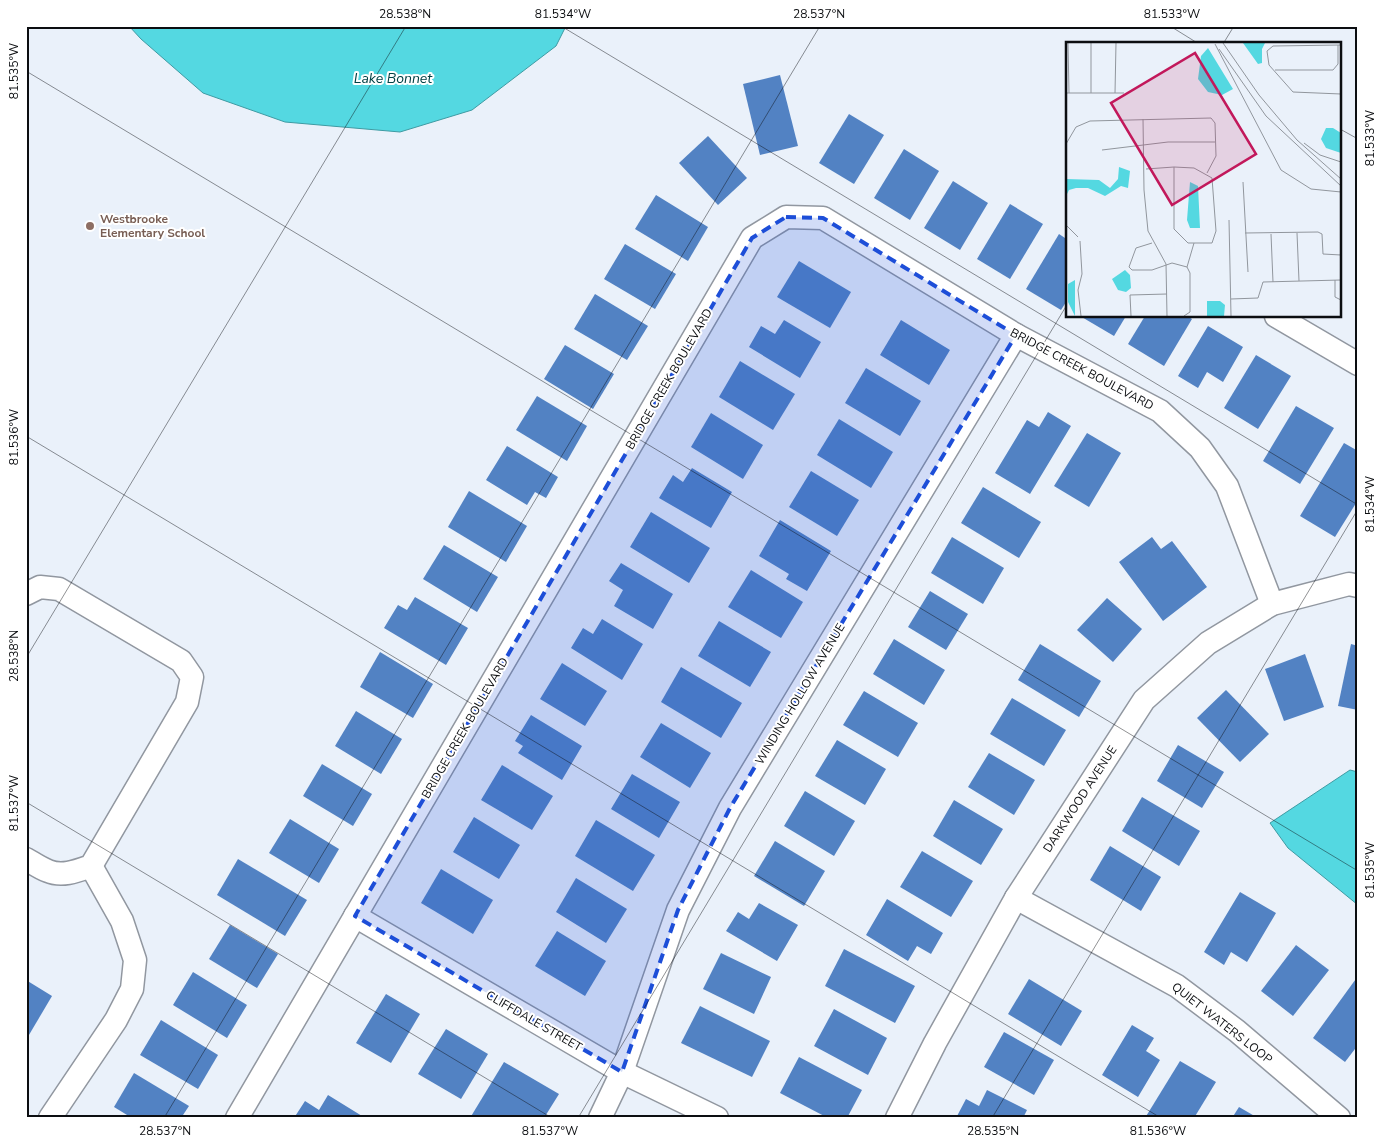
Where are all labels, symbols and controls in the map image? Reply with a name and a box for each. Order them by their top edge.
text: 28.538°N [379,6,431,22]
text: 81.534°W [535,6,591,22]
text: 28.537°N [793,6,845,22]
text: 81.533°W [1144,6,1200,22]
inset map [1066,42,1342,318]
text: 81.535°W [6,43,22,99]
water label: Lake Bonnet [354,69,433,88]
text: 81.533°W [1362,110,1378,166]
place label: Westbrooke Elementary School [100,211,205,241]
marker: Westbrooke Elementary School [84,220,96,232]
street label: BRIDGE CREEK BOULEVARD [622,305,716,452]
street label: BRIDGE CREEK BOULEVARD [1007,324,1157,414]
text: 81.536°W [6,409,22,465]
text: 81.534°W [1362,476,1378,532]
street label: WINDING HOLLOW AVENUE [751,620,849,768]
text: 28.538°N [6,630,22,682]
street label: BRIDGE CREEK BOULEVARD [418,654,512,801]
street label: DARKWOOD AVENUE [1039,743,1121,855]
text: 81.537°W [6,775,22,831]
text: 81.535°W [1362,842,1378,898]
street label: QUIET WATERS LOOP [1168,979,1276,1068]
street label: CLIFFDALE STREET [483,987,586,1055]
text: 28.537°N [139,1123,191,1139]
text: 81.537°W [522,1123,578,1139]
text: 28.535°N [967,1123,1019,1139]
text: 81.536°W [1130,1123,1186,1139]

